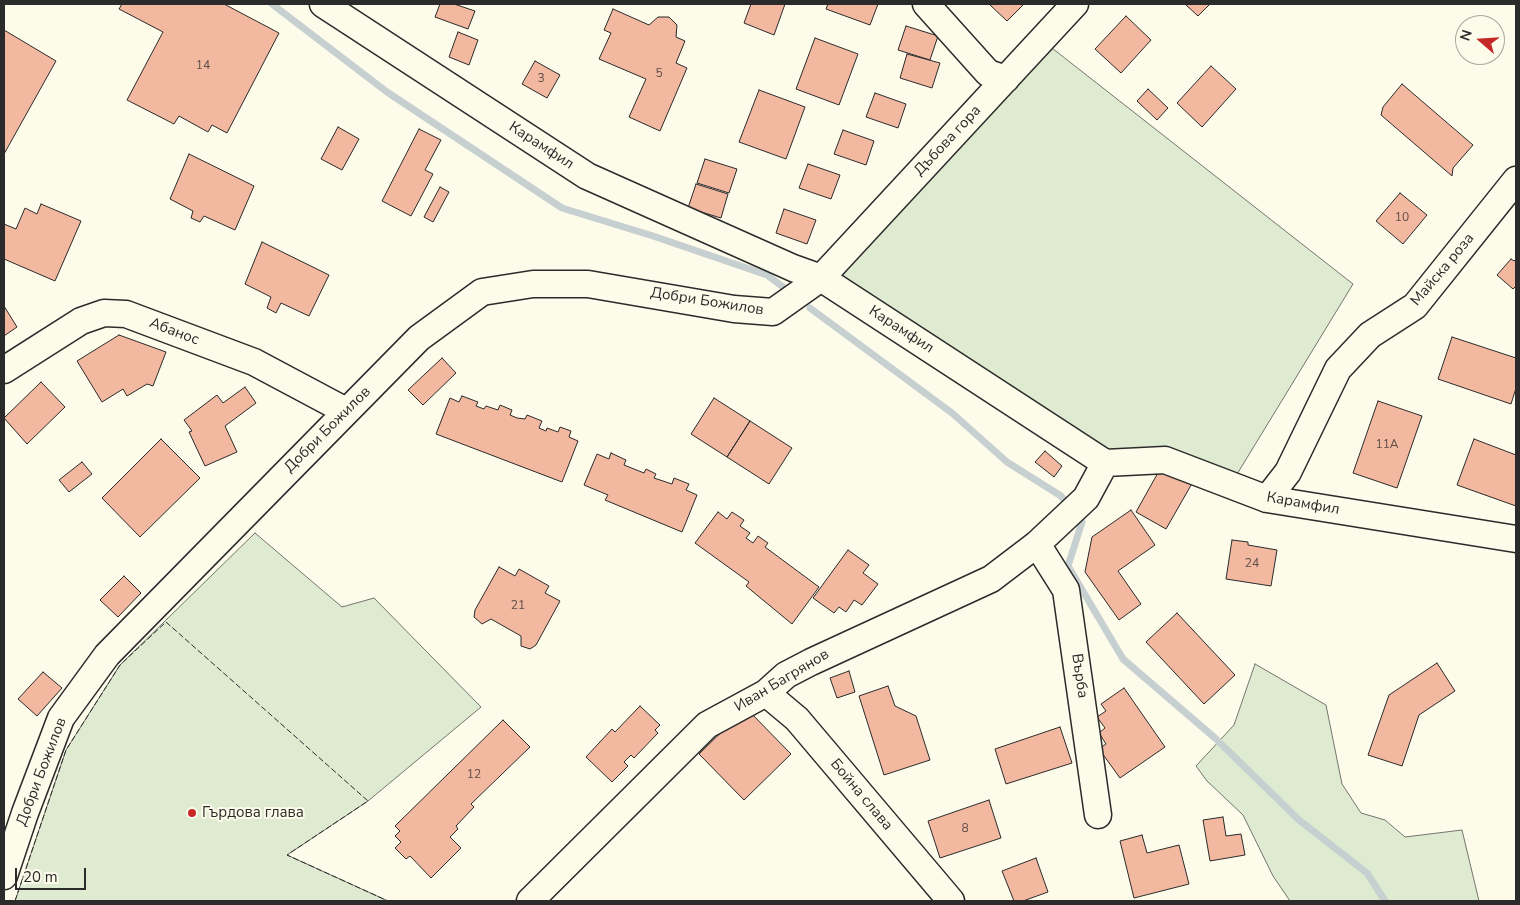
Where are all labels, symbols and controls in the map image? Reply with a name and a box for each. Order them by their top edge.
north arrow [1455,15,1505,65]
text: N [1456,27,1477,43]
house number: 14 [196,59,210,73]
house number: 5 [655,67,663,81]
house number: 3 [537,72,545,86]
street label: Дъбова гора [911,102,985,180]
street label: Карамфил [505,118,577,174]
house number: 10 [1395,211,1409,225]
street label: Майска роза [1407,230,1479,310]
street label: Добри Божилов [649,284,765,320]
street label: Карамфил [865,302,937,358]
street label: Абанос [147,314,201,350]
street label: Добри Божилов [281,383,375,477]
house number: 11А [1375,438,1399,452]
street label: Карамфил [1265,489,1341,519]
house number: 24 [1245,557,1259,571]
house number: 21 [511,599,525,613]
street label: Иван Багрянов [731,646,833,716]
street label: Върба [1067,653,1091,699]
street label: Добри Божилов [13,715,71,829]
street label: Бойна слава [826,756,896,834]
house number: 12 [467,768,481,782]
place label: Гърдова глава [202,804,304,822]
marker: Гърдова глава [186,807,198,819]
house number: 8 [961,822,969,836]
scale bar [18,858,89,890]
text: 20 m [23,867,58,887]

